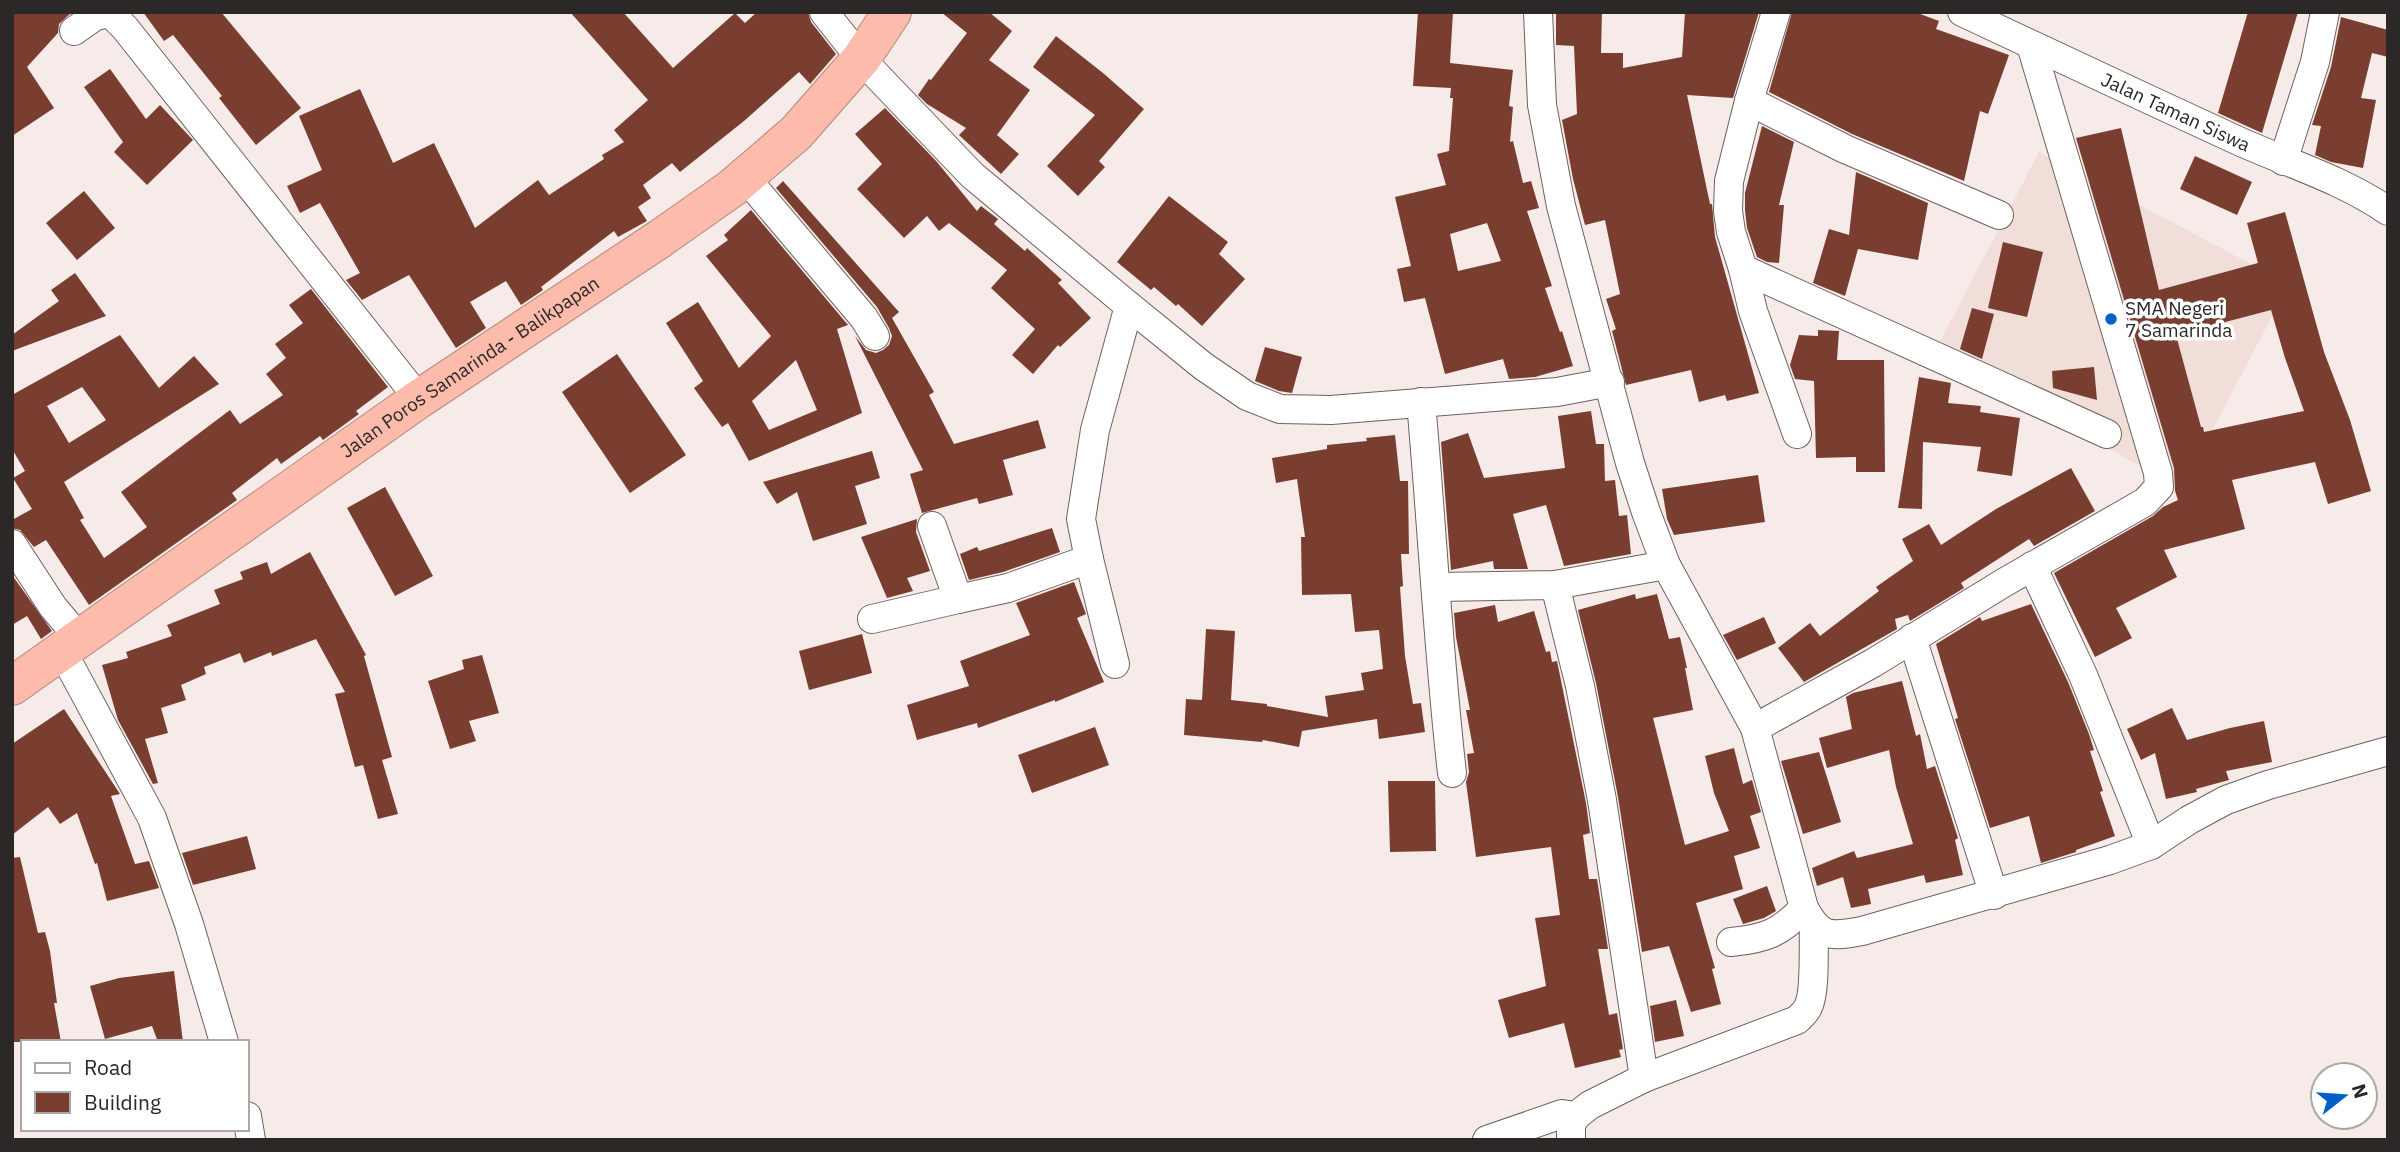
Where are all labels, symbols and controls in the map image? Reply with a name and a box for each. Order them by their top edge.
street label: Jalan Taman Siswa [2097,67,2254,157]
street label: Jalan Poros Samarinda - Balikpapan [335,271,604,463]
place label: SMA Negeri 7 Samarinda [2125,296,2232,342]
marker: SMA Negeri 7 Samarinda [2103,311,2119,327]
legend [21,1040,248,1131]
text: Road [84,1053,132,1081]
north arrow [2309,1061,2379,1131]
text: N [2347,1081,2374,1101]
text: Building [84,1088,161,1116]

